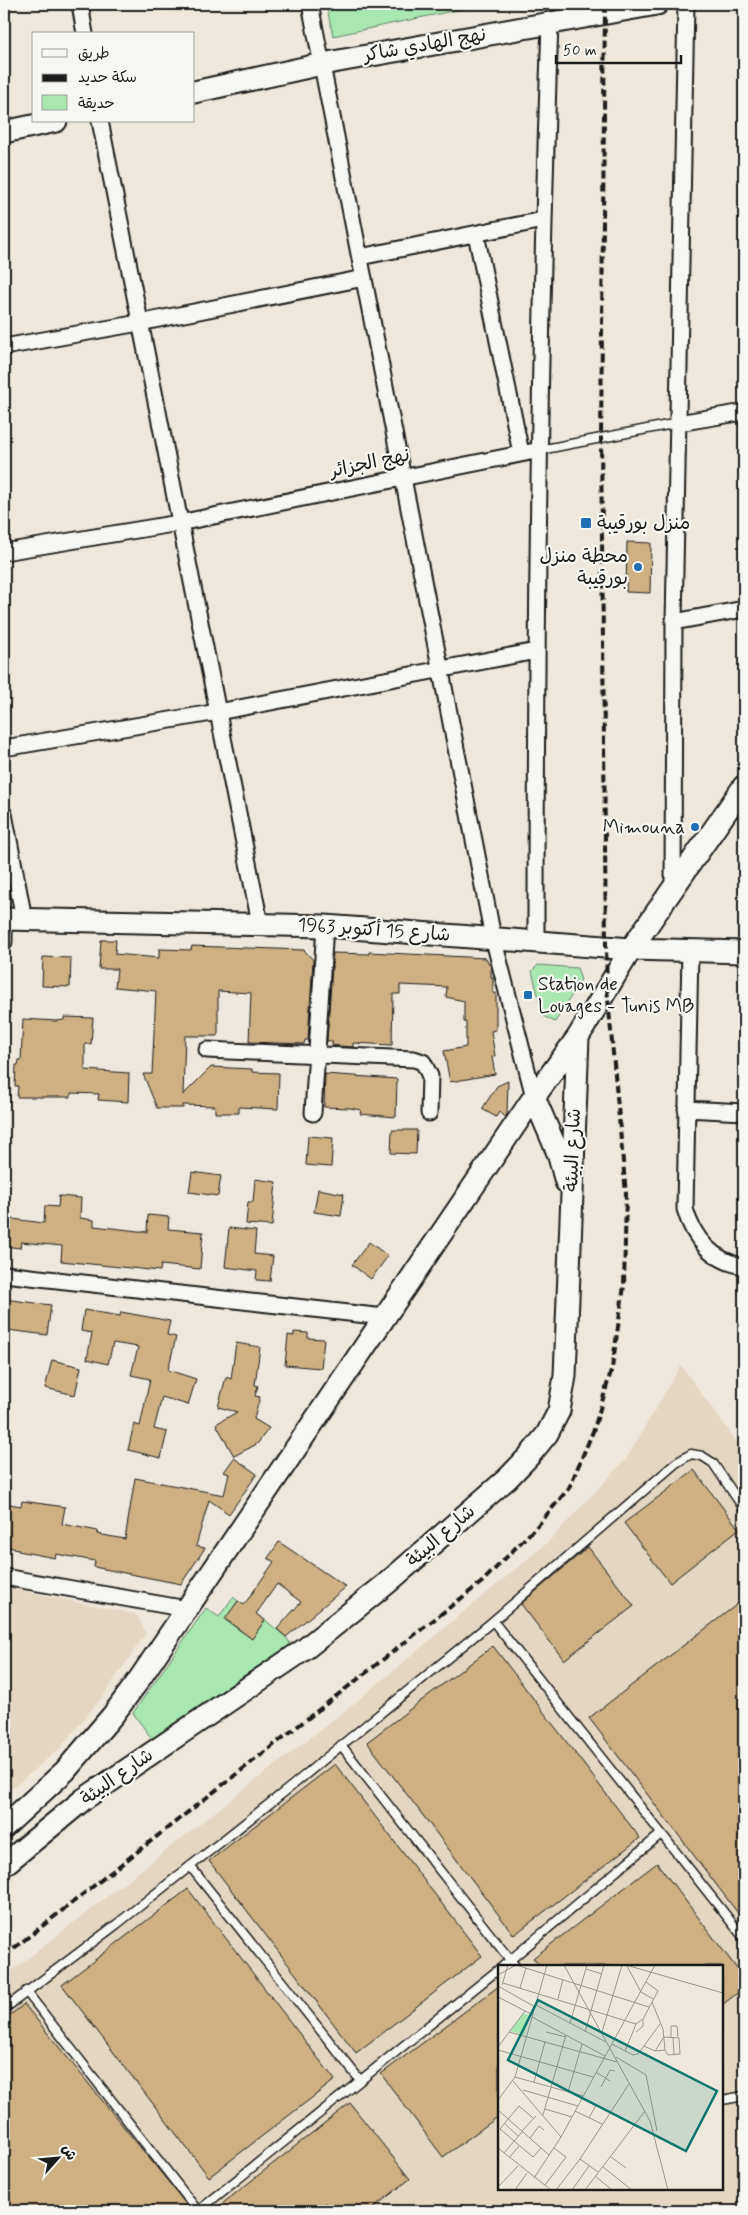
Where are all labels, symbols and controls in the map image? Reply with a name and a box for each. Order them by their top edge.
street label: نهج الهادي شاكر [360,22,488,69]
legend [32,32,195,122]
scale bar [556,32,680,64]
text: 50 m [563,41,597,61]
text: طريق [78,44,110,64]
text: سكة حديد [78,68,137,88]
text: حديقة [78,94,115,114]
street label: نهج الجزائر [326,442,412,484]
place label: منزل بورقيبة [597,511,690,536]
marker: منزل بورقيبة [579,516,593,530]
place label: محطة منزل بورقيبة [539,544,628,591]
marker: محطة منزل بورقيبة [632,561,644,573]
place label: Mimouna [603,815,685,840]
marker: Mimouna [689,821,701,833]
street label: شارع 15 أكتوبر 1963 [297,912,451,948]
place label: Station de Louages - Tunis MB [538,972,694,1020]
marker: Station de Louages - Tunis MB [522,989,534,1001]
street label: شارع البيئة [559,1108,587,1192]
street label: شارع البيئة [401,1499,481,1573]
street label: شارع البيئة [76,1743,158,1811]
inset map [498,1965,723,2190]
north arrow [32,2132,82,2182]
text: ش [57,2142,80,2164]

